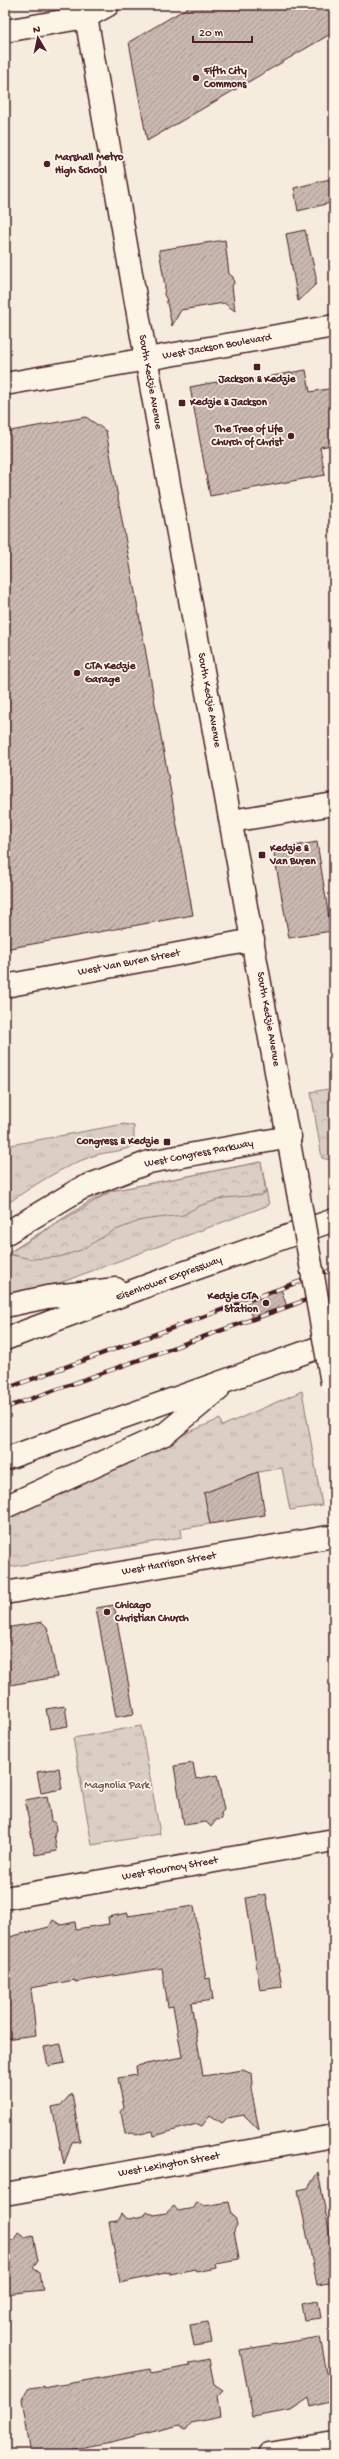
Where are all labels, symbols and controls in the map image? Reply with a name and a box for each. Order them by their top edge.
north arrow [18,18,58,58]
scale bar [193,18,252,44]
text: N [32,24,41,37]
text: 20 m [199,27,224,41]
place label: Fifth City Commons [203,65,247,91]
marker: Fifth City Commons [191,73,201,83]
place label: Marshall Metro High School [55,151,124,178]
marker: Marshall Metro High School [42,159,52,169]
street label: West Jackson Boulevard [162,331,274,362]
street label: South Kedzie Avenue [136,334,164,431]
marker: Jackson & Kedzie [252,362,262,372]
place label: Jackson & Kedzie [218,374,297,386]
place label: Kedzie & Jackson [189,397,268,409]
marker: Kedzie & Jackson [177,398,187,408]
place label: The Tree of Life Church of Christ [210,423,284,449]
marker: The Tree of Life Church of Christ [286,431,296,441]
street label: South Kedzie Avenue [195,652,223,749]
place label: CTA Kedzie Garage [84,661,137,687]
marker: CTA Kedzie Garage [72,668,82,678]
place label: Kedzie & Van Buren [269,843,316,868]
marker: Kedzie & Van Buren [257,850,267,860]
street label: West Van Buren Street [77,947,183,979]
street label: South Kedzie Avenue [254,971,282,1068]
place label: Congress & Kedzie [76,1136,160,1149]
street label: West Congress Parkway [144,1137,255,1170]
marker: Congress & Kedzie [162,1137,172,1147]
street label: Eisenhower Expressway [114,1254,224,1304]
place label: Kedzie CTA Station [207,1291,260,1316]
marker: Kedzie CTA Station [261,1298,271,1308]
street label: West Harrison Street [121,1550,219,1578]
place label: Chicago Christian Church [114,1600,189,1625]
marker: Chicago Christian Church [102,1607,112,1617]
park label: Magnolia Park [84,1780,151,1792]
street label: West Flournoy Street [121,1854,220,1883]
street label: West Lexington Street [117,2150,222,2180]

